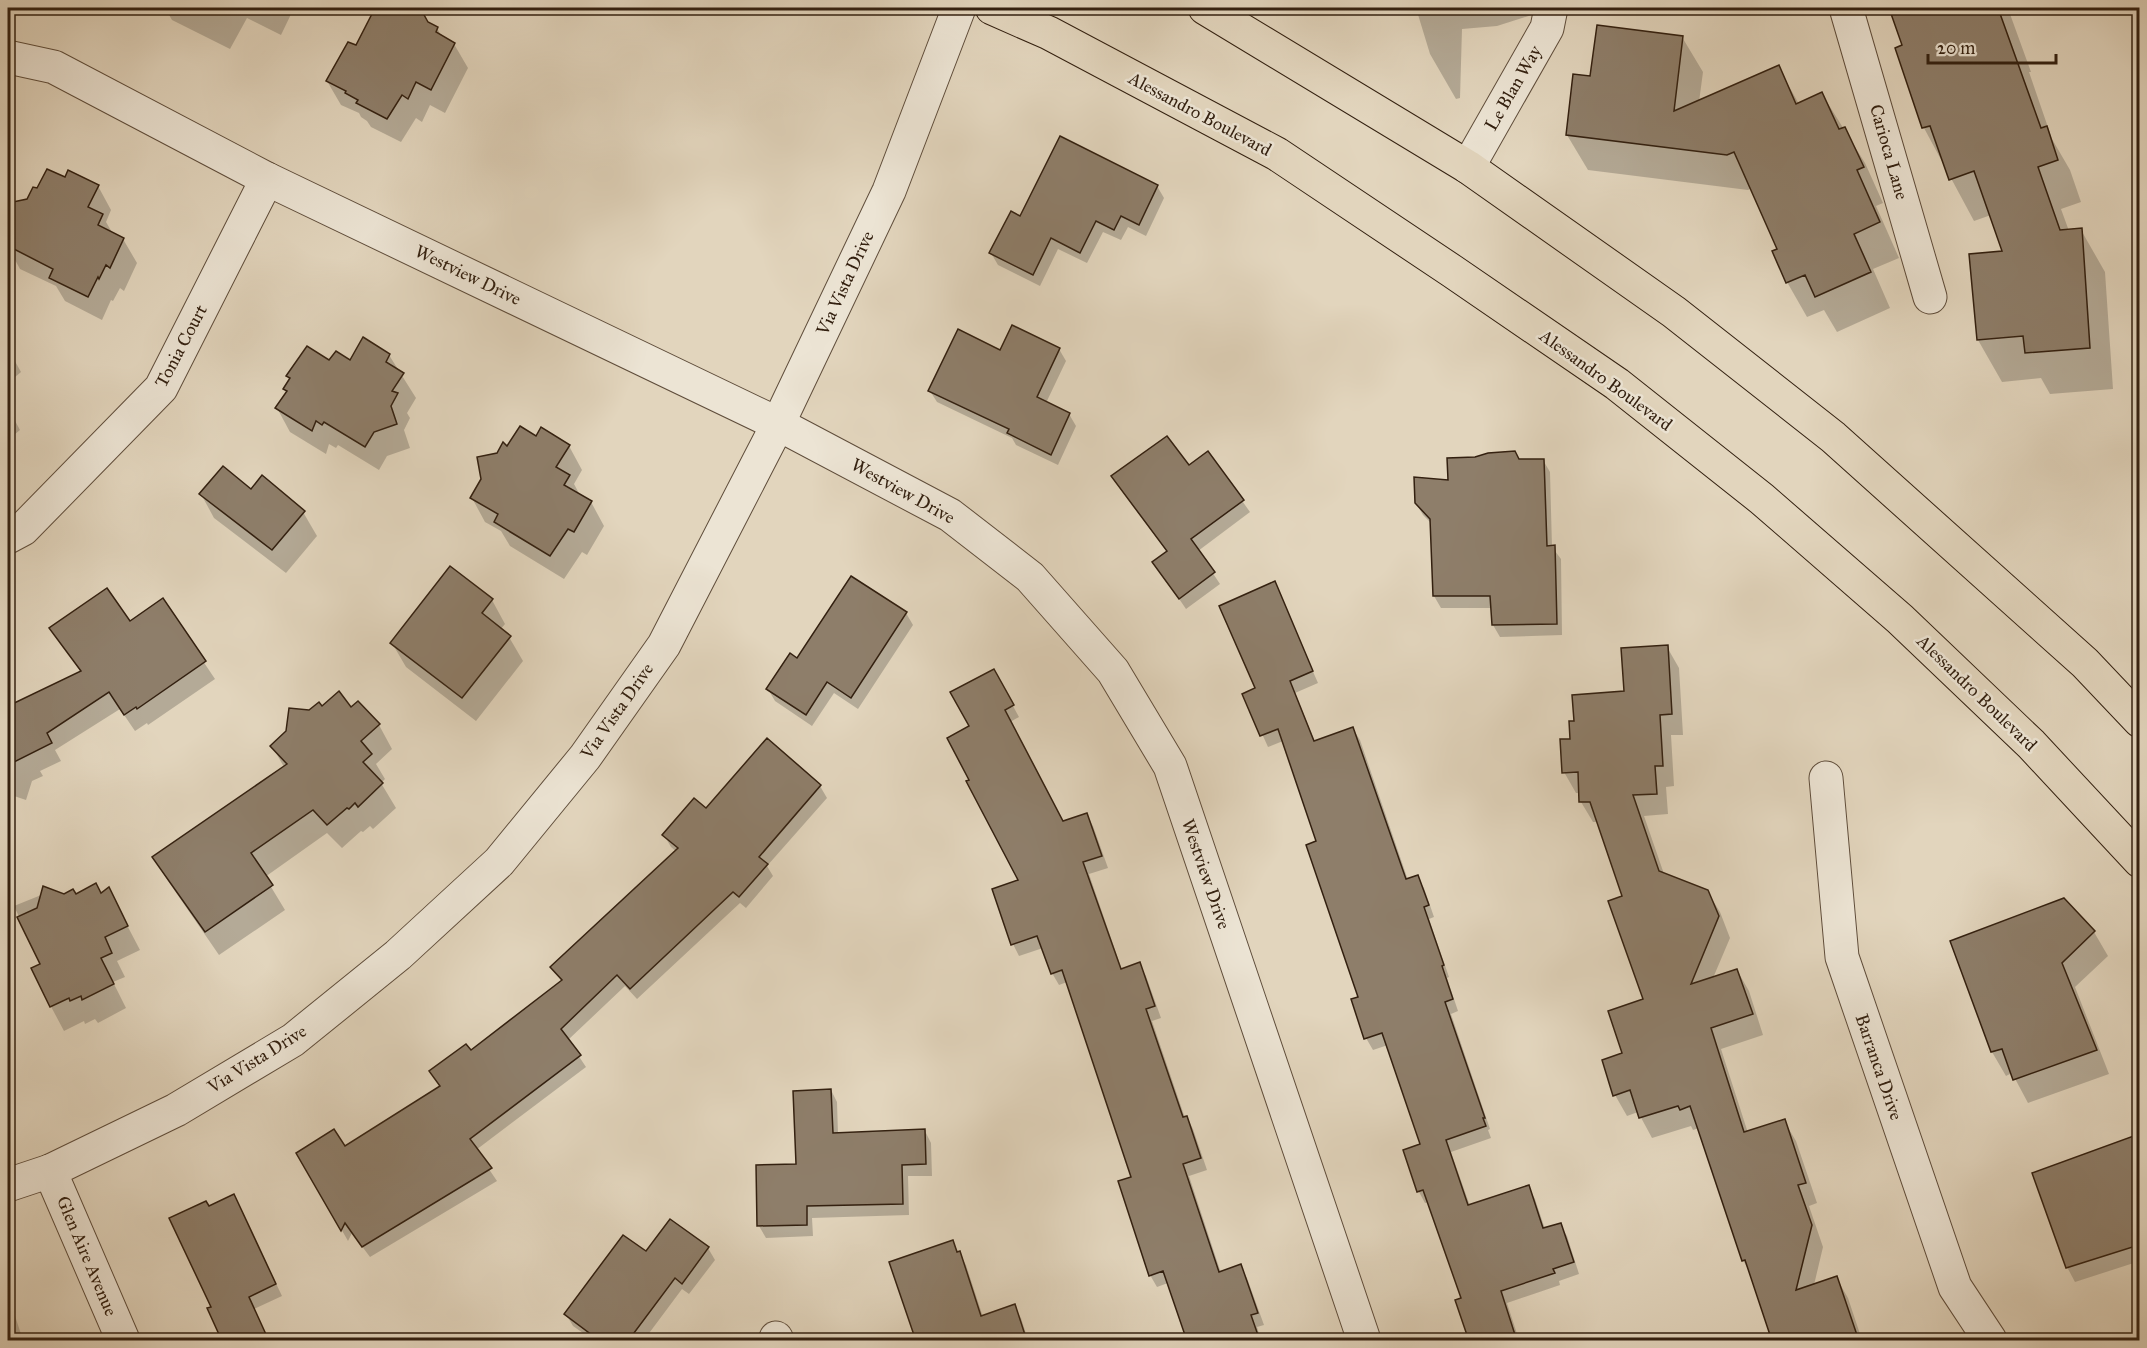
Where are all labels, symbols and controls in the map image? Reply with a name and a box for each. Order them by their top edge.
scale bar [1928,27,2056,65]
text: 20 m [1937,37,1975,59]
street label: Le Blan Way [1480,41,1546,135]
street label: Alessandro Boulevard [1124,67,1275,161]
street label: Carioca Lane [1865,102,1913,202]
street label: Via Vista Drive [811,227,879,339]
street label: Westview Drive [411,240,525,310]
street label: Tonia Court [150,300,212,391]
street label: Alessandro Boulevard [1535,324,1677,435]
street label: Westview Drive [847,453,959,529]
street label: Alessandro Boulevard [1912,629,2042,756]
street label: Via Vista Drive [575,659,658,764]
street label: Westview Drive [1177,816,1235,932]
street label: Barranca Drive [1851,1011,1907,1123]
street label: Via Vista Drive [203,1020,310,1099]
street label: Glen Aire Avenue [52,1193,122,1319]

